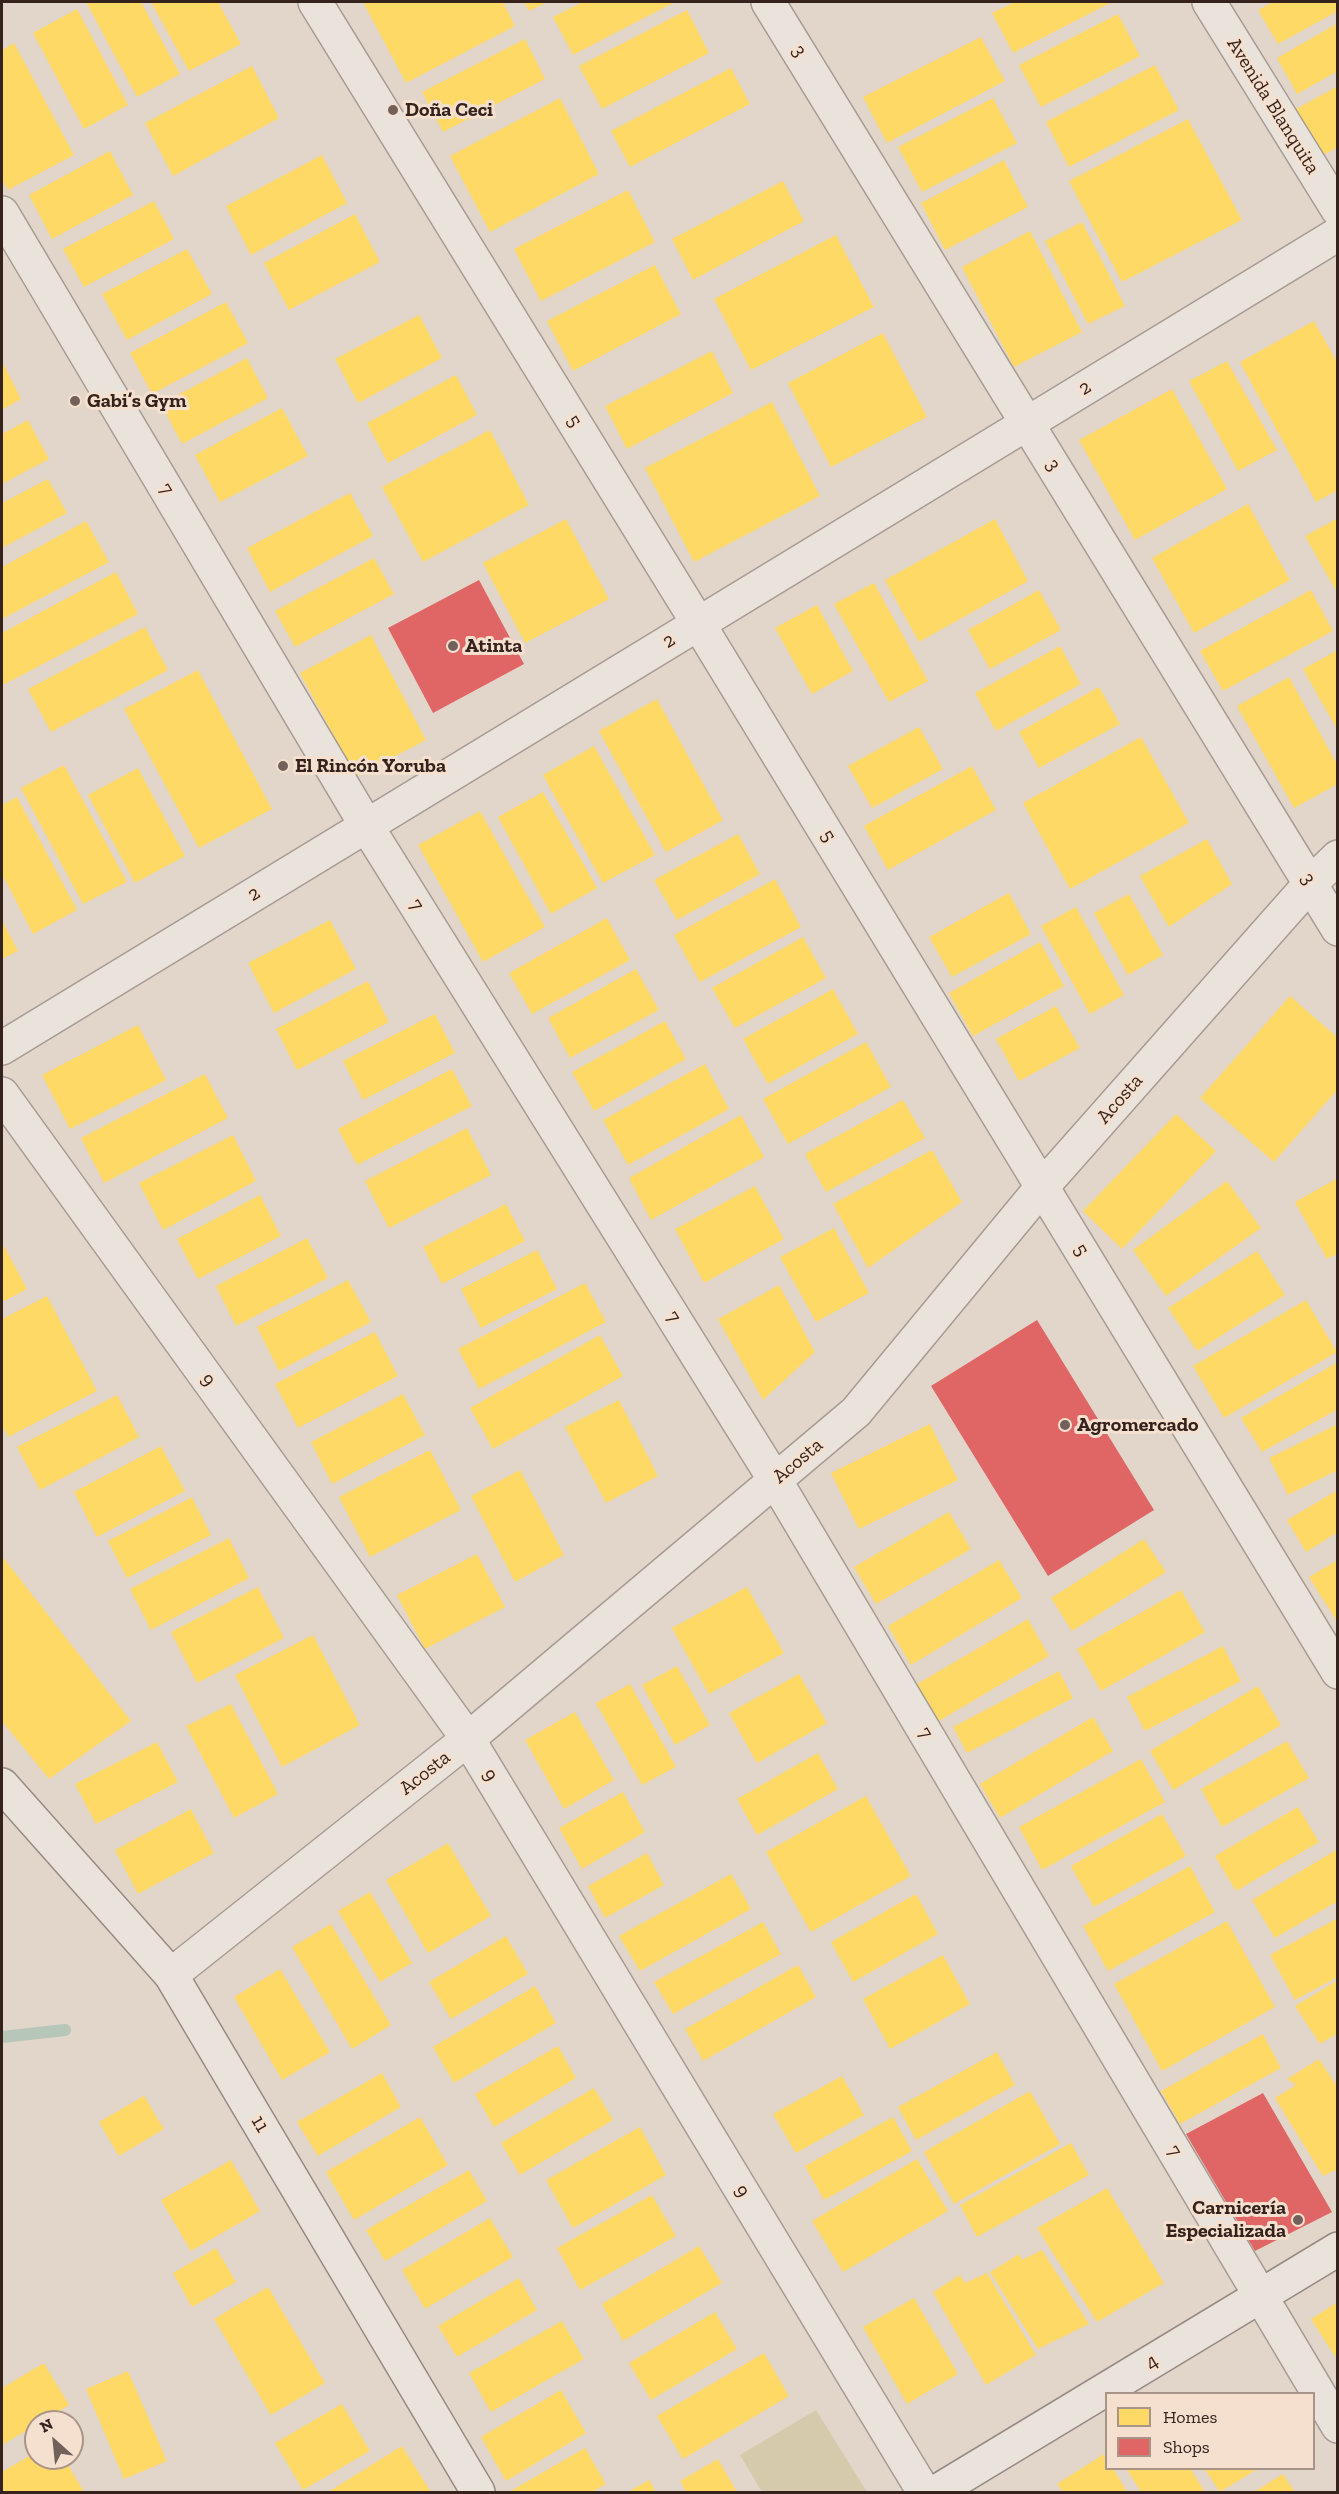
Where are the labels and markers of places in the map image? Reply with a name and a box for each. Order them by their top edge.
place label: Doña Ceci [405,98,493,122]
marker: Doña Ceci [386,103,400,117]
place label: Gabi’s Gym [87,389,186,413]
marker: Gabi’s Gym [68,394,82,408]
place label: Atinta [465,634,522,658]
marker: Atinta [446,639,460,653]
place label: El Rincón Yoruba [295,754,446,778]
marker: El Rincón Yoruba [276,759,290,773]
place label: Agromercado [1077,1413,1199,1437]
marker: Agromercado [1058,1418,1072,1432]
place label: Carnicería Especializada [1166,2196,1286,2243]
marker: Carnicería Especializada [1291,2213,1305,2227]

